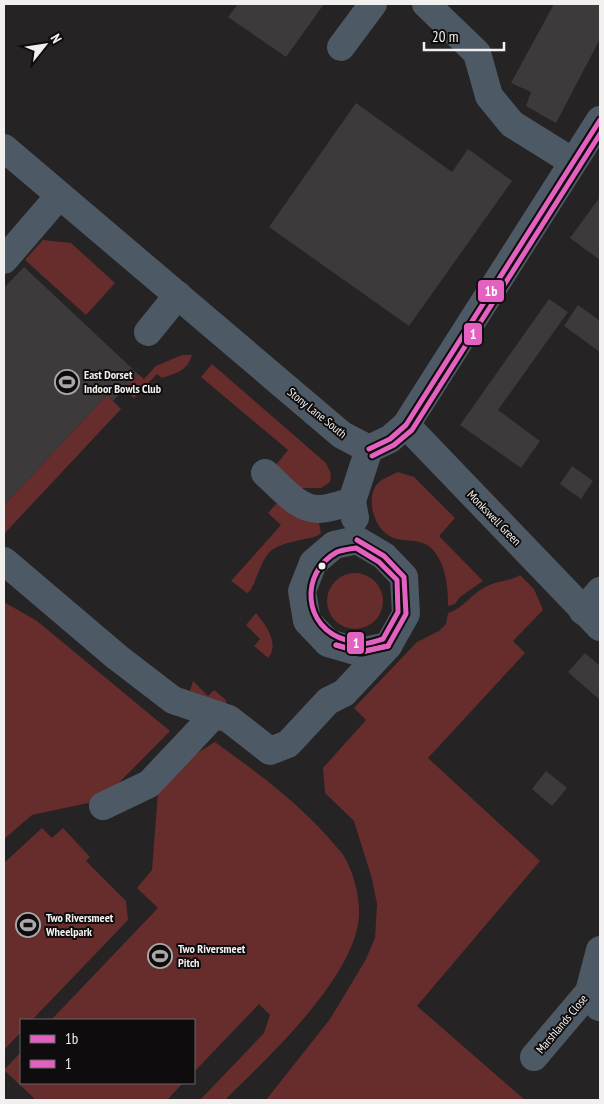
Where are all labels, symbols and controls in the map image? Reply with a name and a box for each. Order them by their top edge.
north arrow [20,20,70,70]
scale bar [424,20,504,52]
text: 20 m [432,27,458,46]
text: N [47,31,66,46]
line badge: 1b [477,279,505,303]
text: 1b [485,282,497,300]
line badge: 1 [463,322,483,346]
text: 1 [470,325,476,343]
place label: East Dorset Indoor Bowls Club [84,367,162,396]
sports icon: East Dorset Indoor Bowls Club [54,369,80,395]
street label: Stony Lane South [285,384,350,441]
street label: Monkswell Green [464,487,524,548]
unlabelled marker [317,561,327,571]
line badge: 1 [346,631,365,655]
text: 1 [353,634,359,652]
place label: Two Riversmeet Wheelpark [45,910,114,939]
sports icon: Two Riversmeet Wheelpark [15,912,41,938]
place label: Two Riversmeet Pitch [178,941,246,970]
sports icon: Two Riversmeet Pitch [147,943,173,969]
street label: Marshlands Close [533,991,591,1056]
legend [20,1019,195,1084]
text: 1b [65,1029,78,1048]
text: 1 [65,1054,72,1073]

